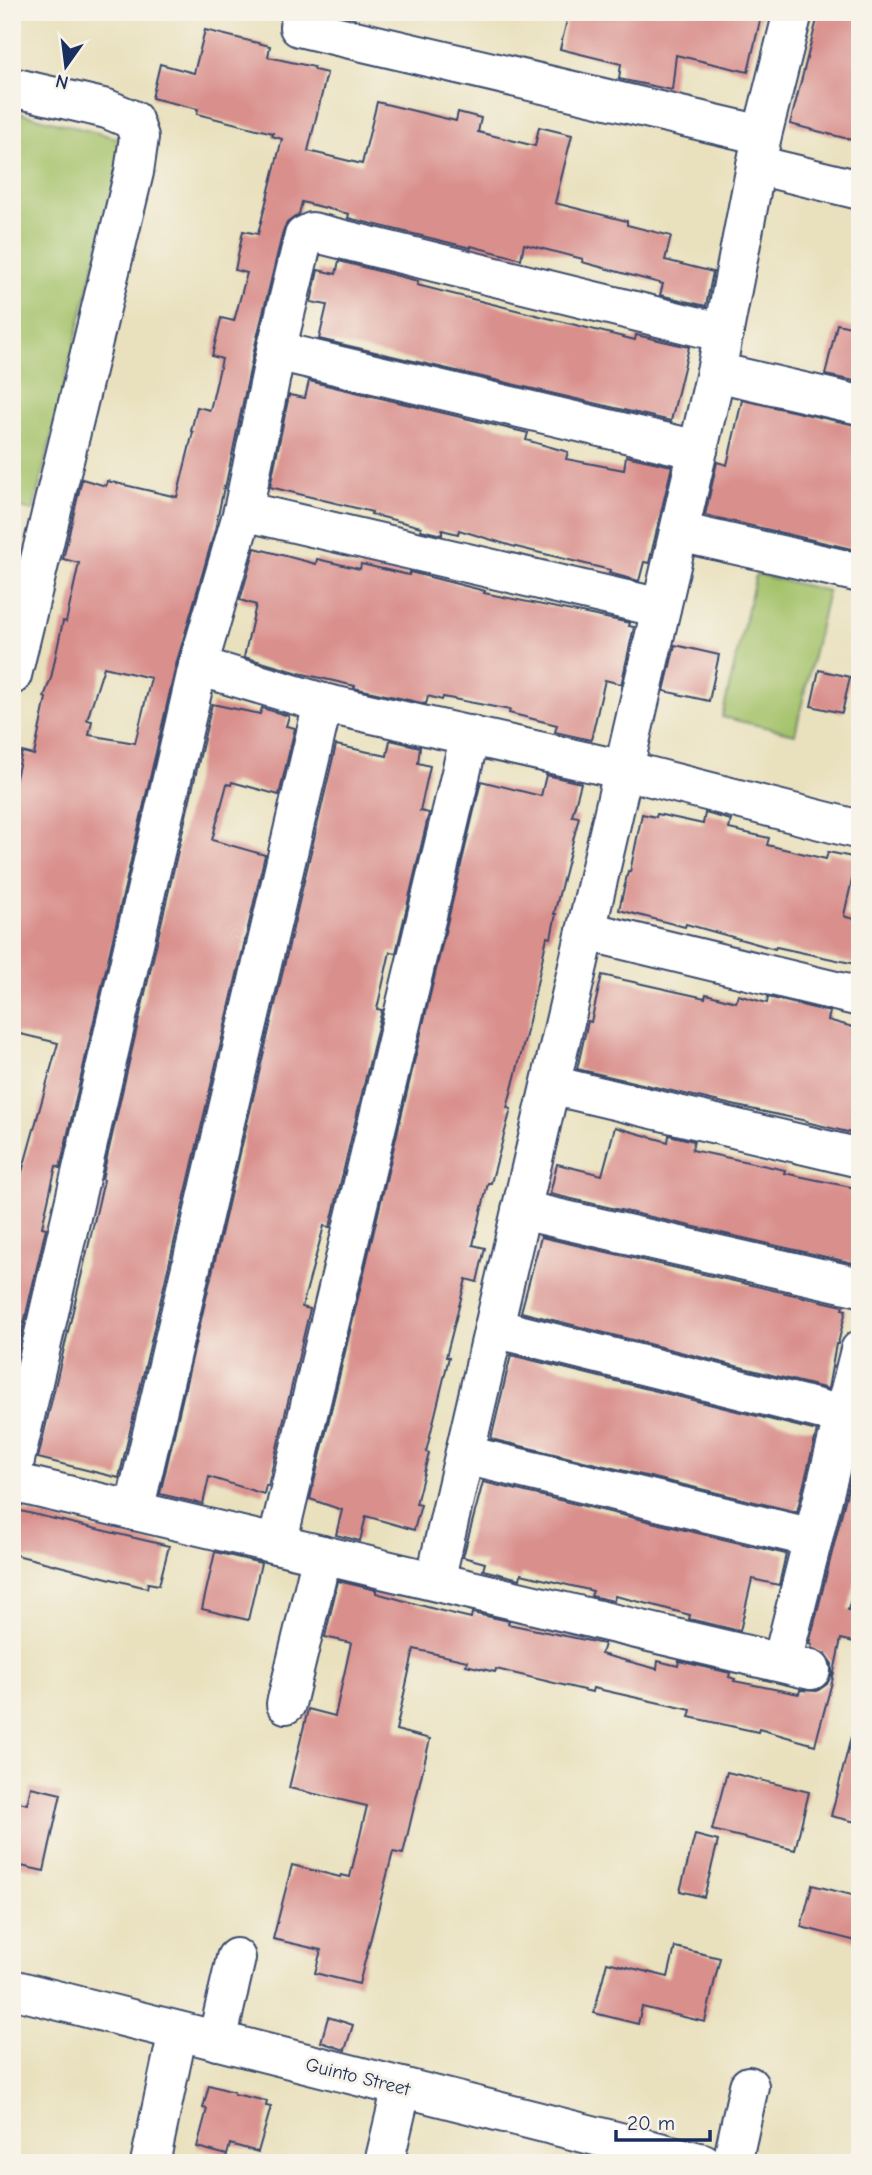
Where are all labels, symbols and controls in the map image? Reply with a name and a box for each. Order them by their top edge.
north arrow [32,32,102,102]
text: N [53,69,71,94]
street label: Guinto Street [303,2053,413,2101]
scale bar [616,2098,711,2142]
text: 20 m [627,2111,675,2135]

